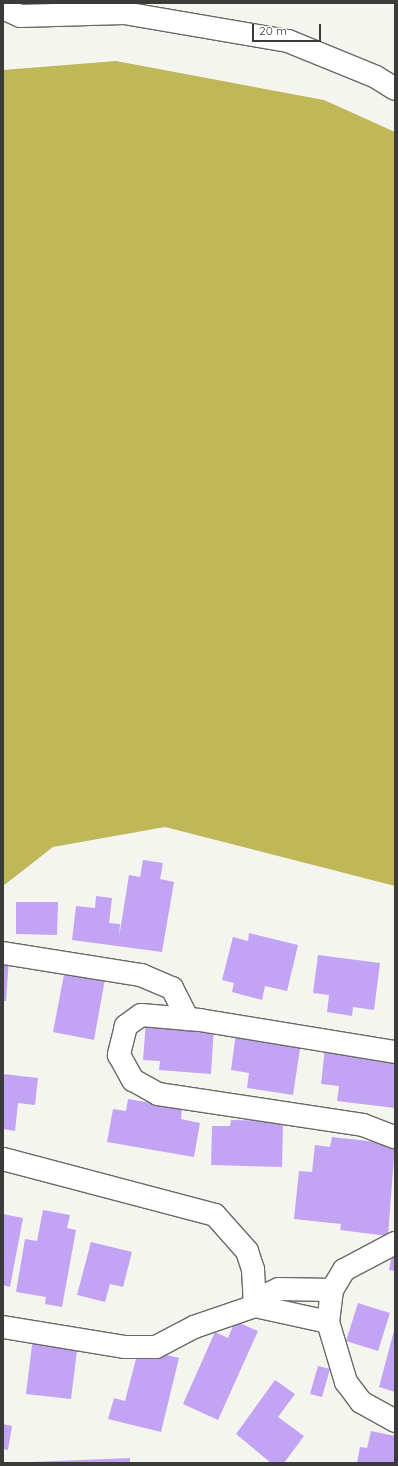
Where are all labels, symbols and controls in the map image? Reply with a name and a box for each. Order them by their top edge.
scale bar [254,16,323,42]
text: 20 m [259,23,287,38]

